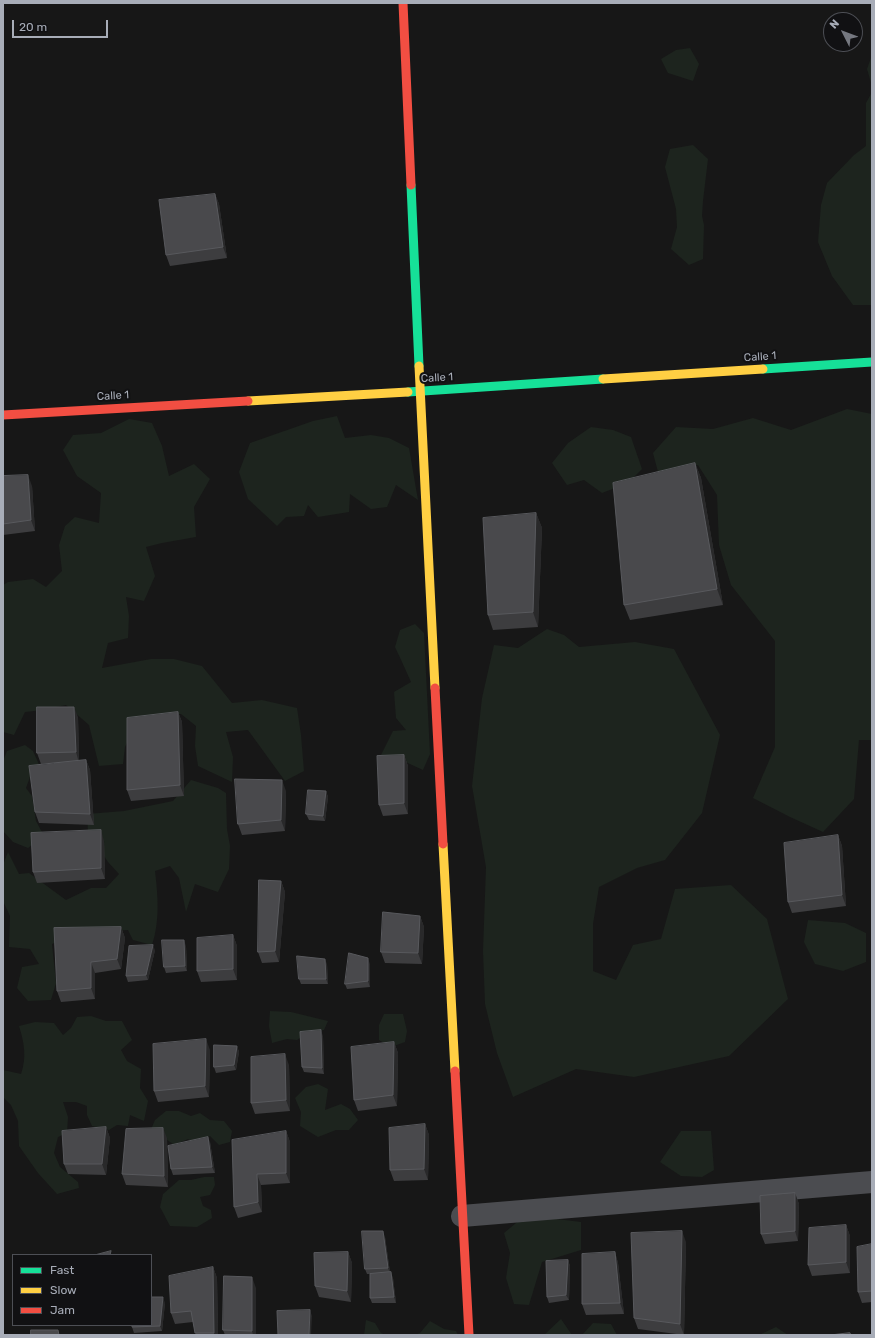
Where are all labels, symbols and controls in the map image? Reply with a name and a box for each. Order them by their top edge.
scale bar [14,12,110,38]
north arrow [823,12,863,52]
text: N [827,17,842,32]
text: 20 m [19,20,47,34]
street label: Calle 1 [743,349,777,365]
street label: Calle 1 [421,371,453,385]
street label: Calle 1 [97,389,129,403]
legend [12,1254,152,1326]
text: Fast [50,1263,74,1277]
text: Slow [50,1283,77,1297]
text: Jam [50,1303,75,1317]

